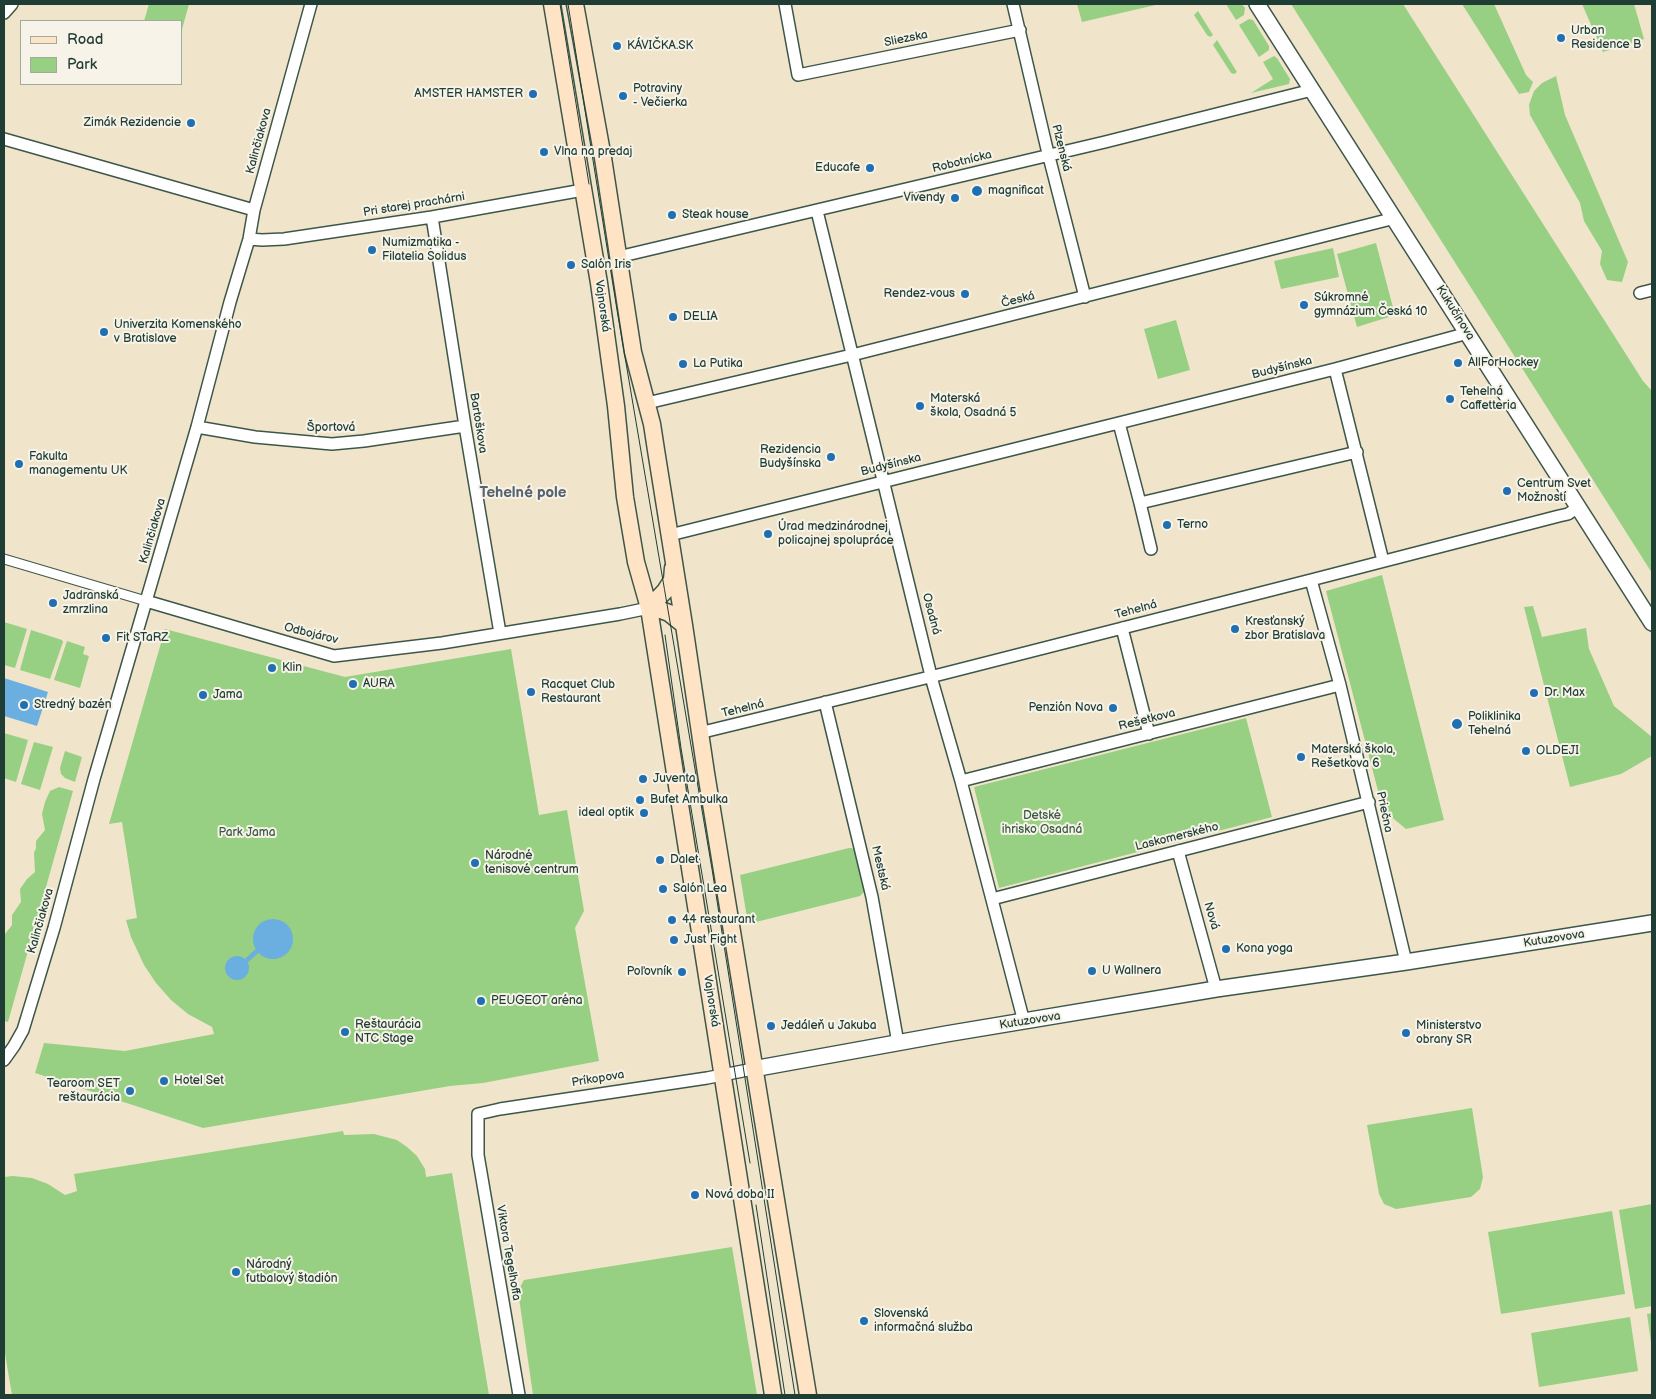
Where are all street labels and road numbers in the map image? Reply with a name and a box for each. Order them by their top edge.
street label: Sliezska [883,28,929,50]
street label: Kalinčiakova [243,107,275,175]
street label: Plzenská [1048,123,1074,173]
street label: Robotnícka [931,148,993,176]
street label: Pri starej prachárni [362,190,466,220]
street label: Vajnorská [591,279,613,333]
street label: Kukučínova [1432,283,1478,343]
street label: Česká [1000,289,1036,311]
street label: Budyšínska [1250,354,1314,382]
street label: Bartoškova [466,392,490,454]
street label: Športová [307,421,355,435]
street label: Budyšínska [859,451,923,479]
street label: Kalinčiakova [137,497,169,565]
street label: Osadná [919,592,943,636]
street label: Tehelná [1113,597,1159,623]
street label: Odbojárov [282,620,340,648]
street label: Tehelná [720,697,766,721]
street label: Rešetkova [1117,706,1177,734]
street label: Priečna [1373,790,1395,834]
street label: Laskomerského [1134,820,1220,854]
street label: Mestská [868,844,892,892]
street label: Kalinčiakova [25,887,57,955]
street label: Nová [1200,900,1222,932]
street label: Kutuzovova [1522,927,1586,951]
street label: Vajnorská [700,974,722,1028]
street label: Kutuzovova [998,1009,1062,1033]
street label: Príkopova [571,1068,625,1090]
street label: Viktora Tegelhoffa [493,1204,523,1302]

